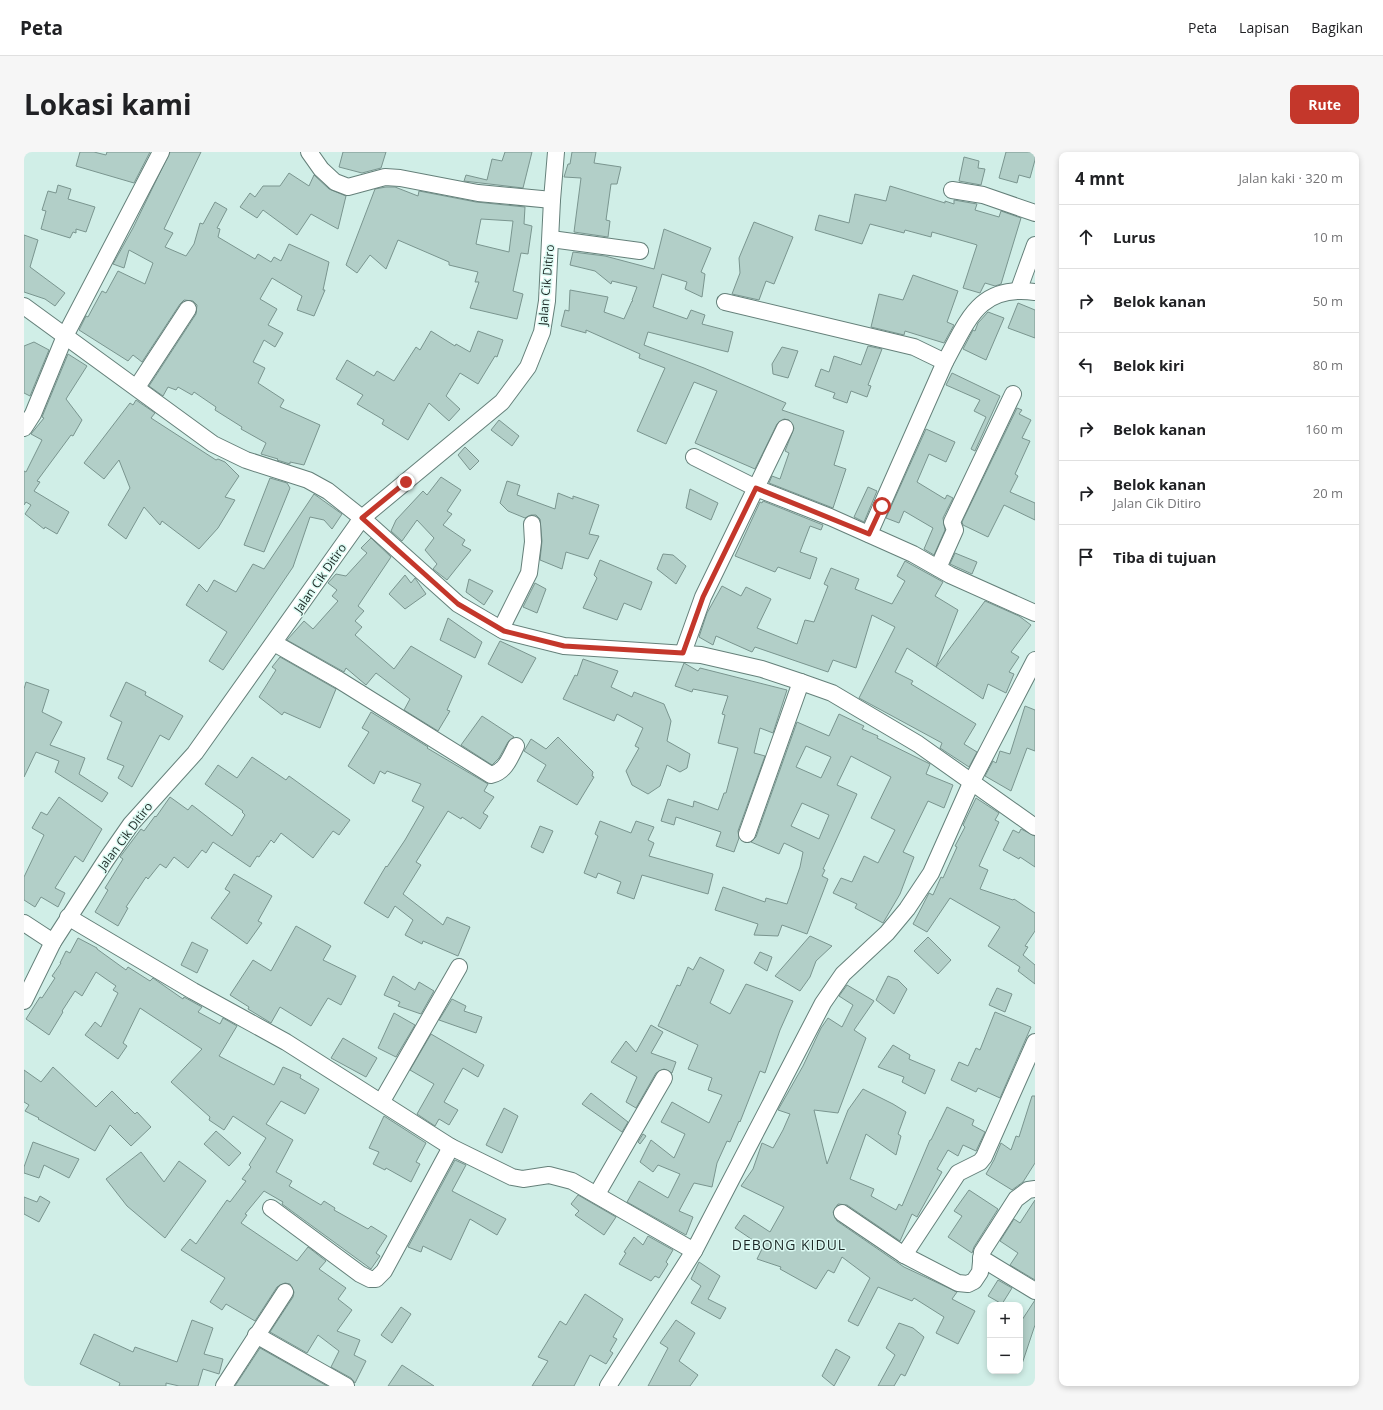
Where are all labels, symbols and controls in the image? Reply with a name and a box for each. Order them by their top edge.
text: Peta [20,15,63,41]
text: Peta [1188,18,1217,37]
text: Lapisan [1239,18,1289,37]
text: Bagikan [1311,18,1363,37]
text: Lokasi kami [24,85,191,123]
button: Rute [1290,85,1359,124]
text: 4 mnt [1075,167,1124,190]
text: Jalan kaki · 320 m [1238,169,1343,187]
icon: ahead [1075,226,1097,248]
text: Lurus [1113,227,1155,247]
text: 10 m [1313,228,1343,246]
street label: Jalan Cik Ditiro [534,244,558,327]
icon: right [1075,290,1097,312]
text: Belok kanan [1113,291,1206,311]
text: 50 m [1313,292,1343,310]
icon: left [1075,354,1097,376]
text: Belok kiri [1113,355,1184,375]
text: 80 m [1313,356,1343,374]
icon: right [1075,418,1097,440]
text: Belok kanan [1113,419,1206,439]
text: 160 m [1305,420,1343,438]
route end [397,473,415,491]
text: Belok kanan [1113,474,1206,494]
icon: right [1075,482,1097,504]
text: 20 m [1313,484,1343,502]
text: Jalan Cik Ditiro [1113,494,1201,512]
route start [873,497,891,515]
street label: Jalan Cik Ditiro [289,540,350,617]
icon: arrive [1075,546,1097,568]
text: Tiba di tujuan [1113,547,1216,567]
street label: Jalan Cik Ditiro [93,798,156,874]
district label: DEBONG KIDUL [732,1235,846,1254]
map controls [987,1302,1023,1374]
button: + [987,1302,1023,1338]
button: − [987,1338,1023,1374]

